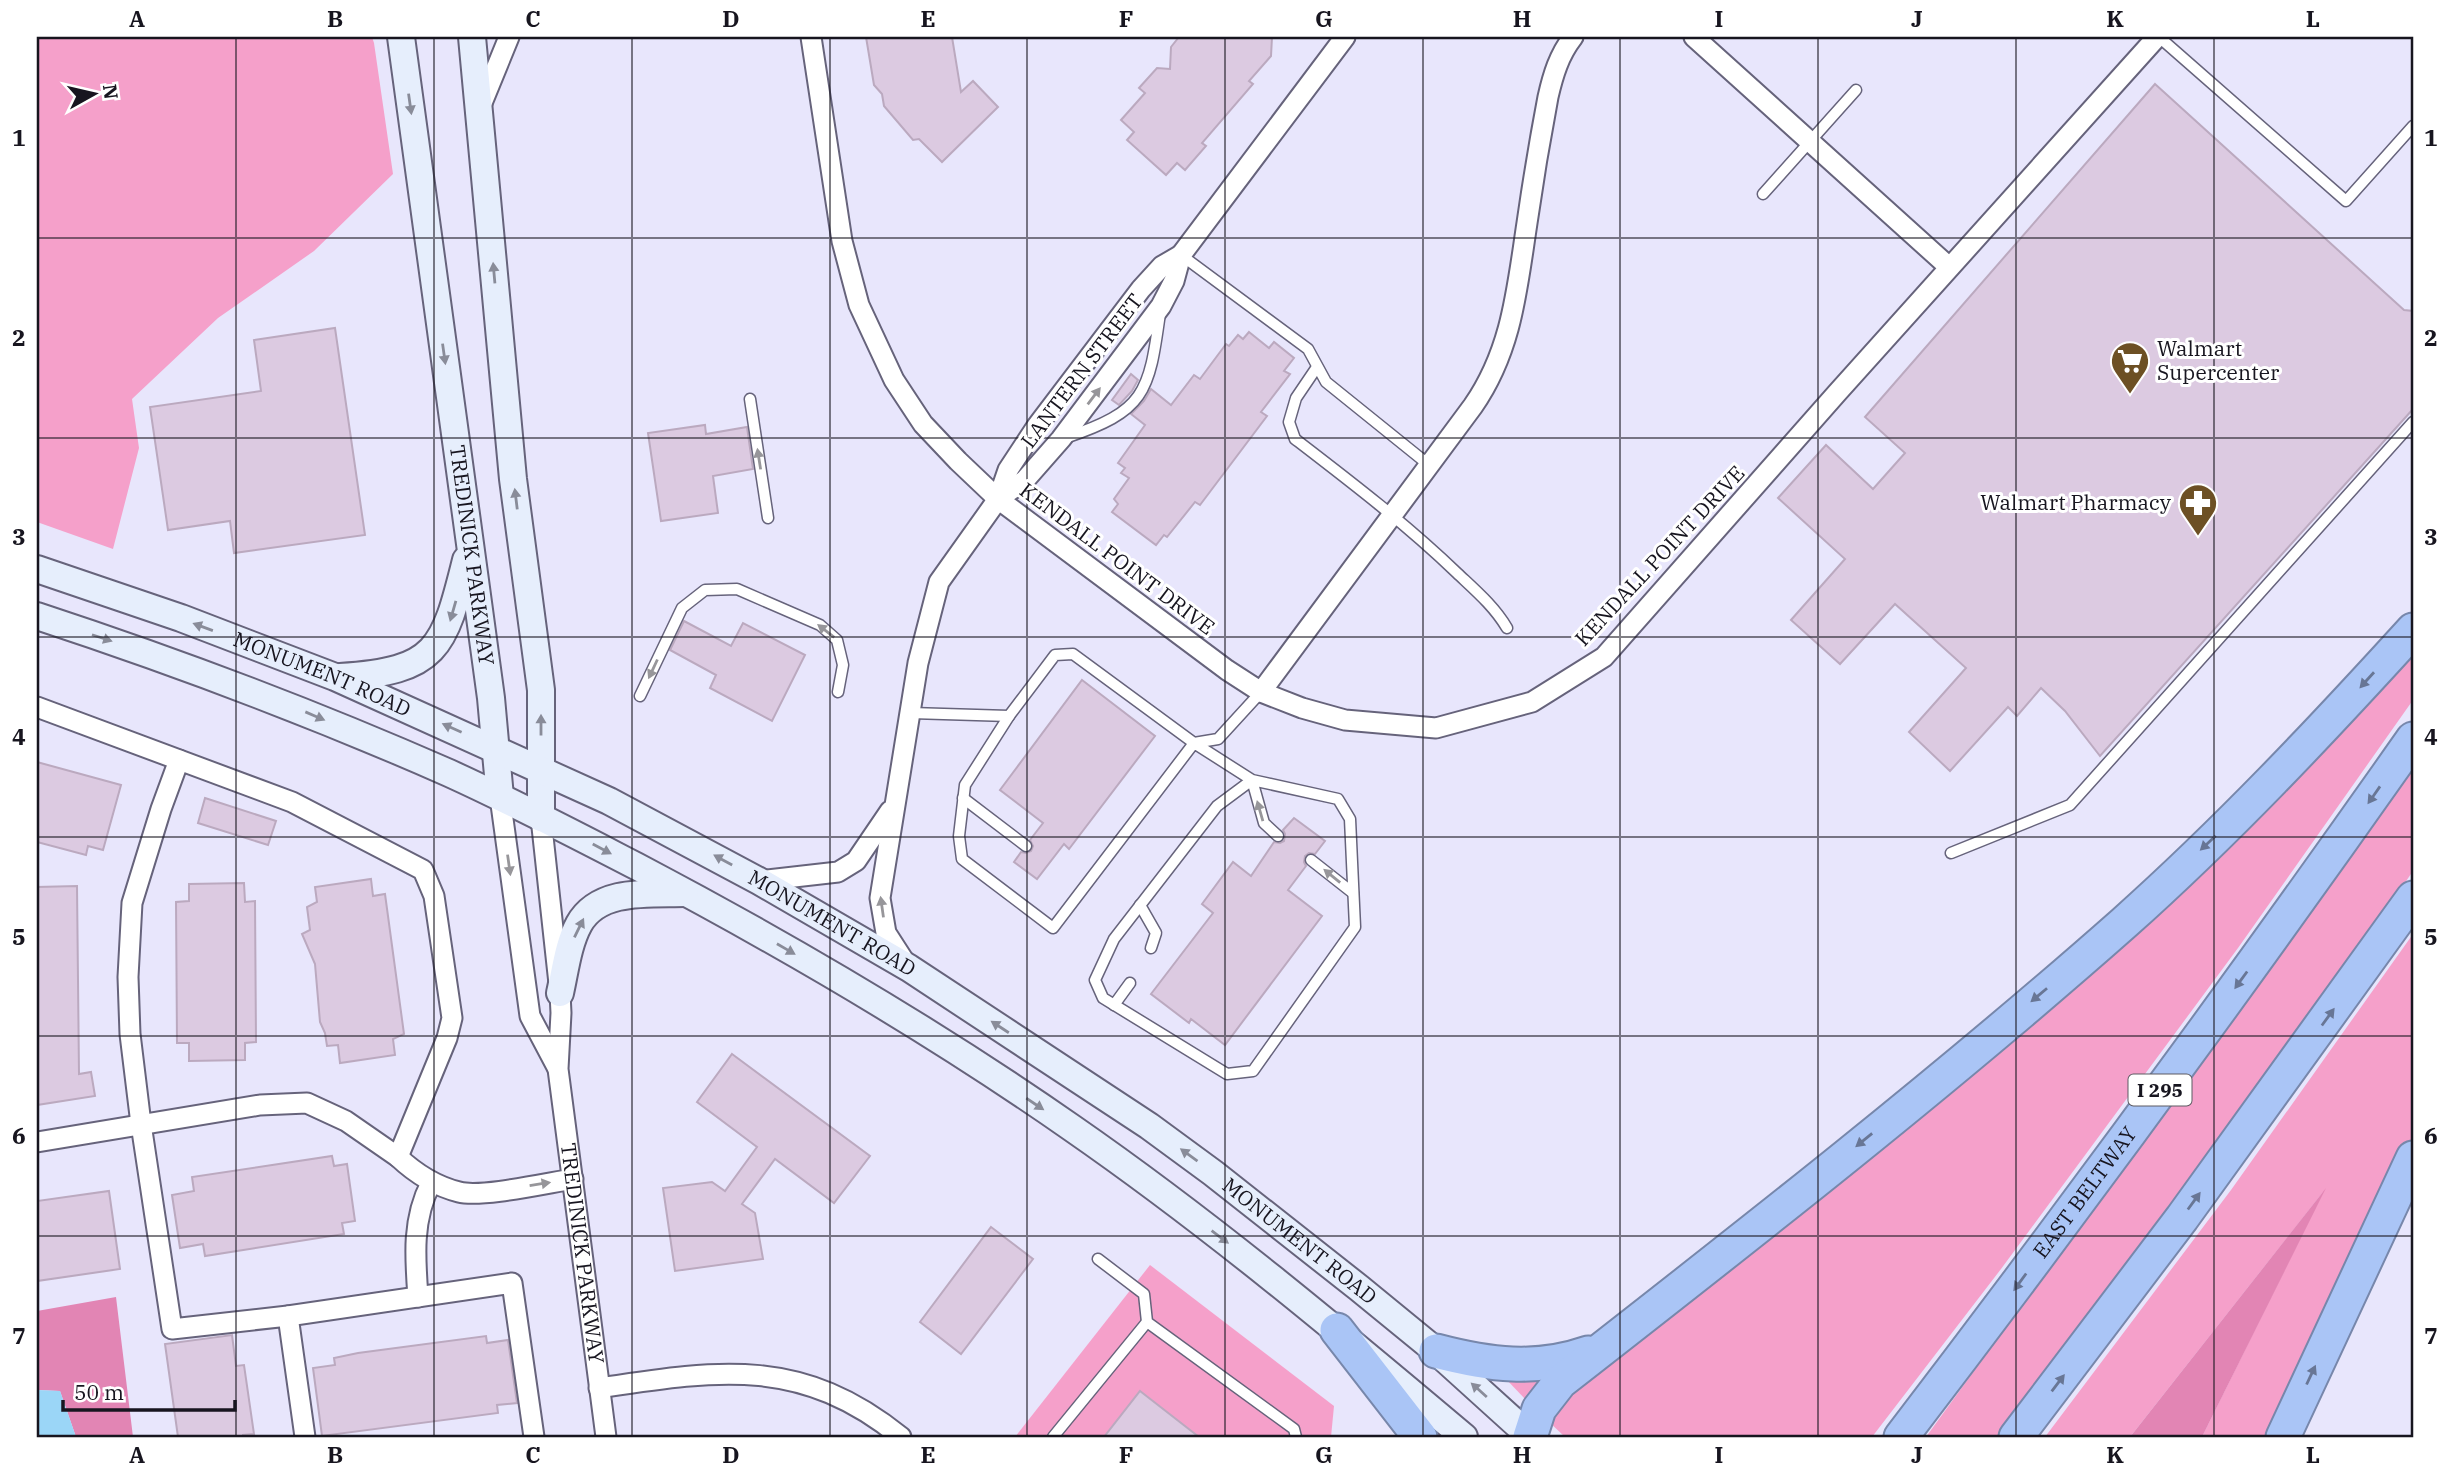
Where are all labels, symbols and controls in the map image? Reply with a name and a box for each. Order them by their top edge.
text: A [129,3,145,33]
text: B [327,3,343,33]
text: C [525,3,541,33]
text: D [722,3,740,33]
text: E [920,3,936,33]
text: F [1119,3,1133,33]
text: G [1315,3,1333,33]
text: H [1513,3,1531,33]
text: I [1715,3,1723,33]
text: J [1911,3,1923,33]
text: K [2106,3,2124,33]
text: L [2306,3,2320,33]
north arrow [60,60,130,130]
text: N [98,83,124,101]
one-way arrow [405,94,416,116]
text: 1 [12,122,26,152]
text: 1 [2424,122,2438,152]
one-way arrow [488,261,499,283]
street label: LANTERN STREET [1014,288,1148,453]
text: 2 [12,322,26,352]
text: 2 [2424,322,2438,352]
place label: Walmart Supercenter [2157,334,2280,386]
supermarket icon: Walmart Supercenter [2109,340,2151,395]
one-way arrow [439,343,450,365]
one-way arrow [1086,387,1100,405]
street label: TREDINICK PARKWAY [444,443,501,667]
one-way arrow [753,447,764,469]
street label: KENDALL POINT DRIVE [1568,459,1750,652]
street label: KENDALL POINT DRIVE [1014,476,1221,641]
pharmacy icon: Walmart Pharmacy [2177,482,2219,537]
one-way arrow [510,488,521,510]
place label: Walmart Pharmacy [1980,488,2172,516]
text: 3 [12,521,26,551]
text: 3 [2424,521,2438,551]
one-way arrow [447,600,458,622]
one-way arrow [192,621,213,632]
one-way arrow [817,623,835,638]
street label: MONUMENT ROAD [230,624,416,723]
one-way arrow [91,633,112,643]
one-way arrow [647,659,659,679]
one-way arrow [2360,671,2376,688]
one-way arrow [305,711,326,722]
one-way arrow [535,714,547,736]
text: 4 [12,721,26,751]
text: 4 [2424,721,2438,751]
one-way arrow [442,722,462,734]
one-way arrow [2367,786,2381,804]
one-way arrow [1255,800,1265,821]
one-way arrow [2200,834,2217,850]
one-way arrow [592,842,612,854]
one-way arrow [504,854,515,876]
one-way arrow [713,854,732,866]
street label: MONUMENT ROAD [744,863,921,982]
one-way arrow [1324,869,1342,884]
one-way arrow [876,896,887,918]
one-way arrow [573,918,585,938]
text: 5 [12,921,26,951]
text: 5 [2424,921,2438,951]
one-way arrow [777,943,796,955]
one-way arrow [2235,971,2249,989]
one-way arrow [2030,987,2048,1003]
one-way arrow [2320,1008,2334,1026]
one-way arrow [990,1021,1010,1034]
road number: I 295 [2128,1074,2192,1106]
one-way arrow [1026,1097,1044,1111]
text: 6 [12,1120,26,1150]
street label: EAST BELTWAY [2026,1120,2142,1263]
text: 6 [2424,1120,2438,1150]
one-way arrow [1855,1132,1873,1147]
street label: TREDINICK PARKWAY [555,1141,611,1365]
one-way arrow [1180,1147,1198,1162]
street label: MONUMENT ROAD [1217,1171,1383,1310]
one-way arrow [529,1178,551,1189]
one-way arrow [2187,1192,2201,1210]
one-way arrow [1211,1229,1229,1243]
one-way arrow [2013,1273,2027,1291]
text: 7 [12,1320,26,1350]
text: 7 [2424,1320,2438,1350]
one-way arrow [2306,1365,2317,1386]
scale bar [63,1369,234,1413]
one-way arrow [2050,1374,2064,1392]
text: 50 m [74,1378,124,1406]
one-way arrow [1471,1383,1488,1399]
text: A [129,1439,145,1469]
text: B [327,1439,343,1469]
text: C [525,1439,541,1469]
text: D [722,1439,740,1469]
text: E [920,1439,936,1469]
text: F [1119,1439,1133,1469]
text: G [1315,1439,1333,1469]
text: H [1513,1439,1531,1469]
text: I [1715,1439,1723,1469]
text: J [1911,1439,1923,1469]
text: K [2106,1439,2124,1469]
text: L [2306,1439,2320,1469]

